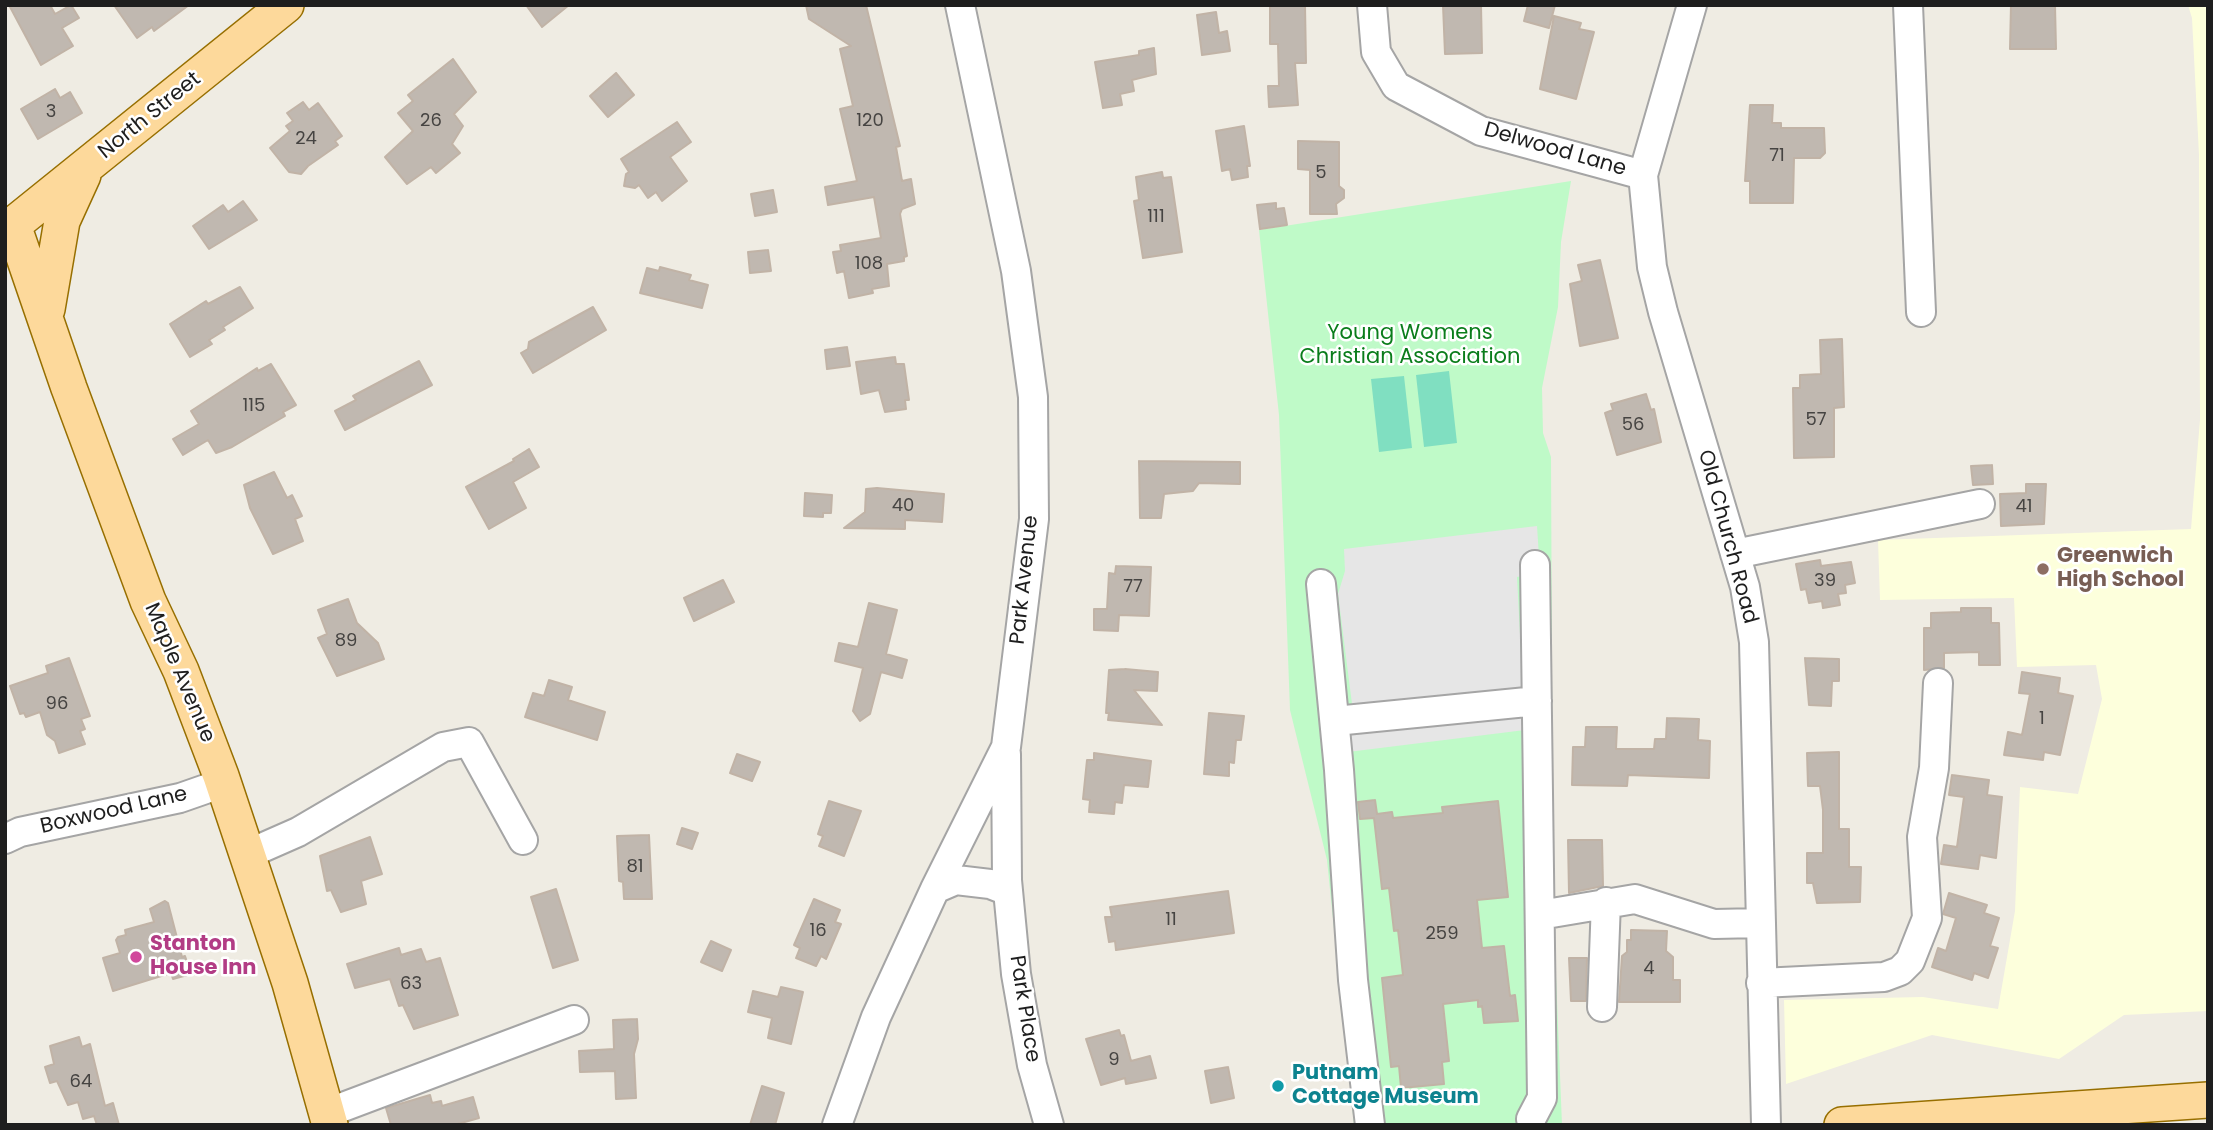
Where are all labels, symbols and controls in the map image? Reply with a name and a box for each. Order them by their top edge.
street label: North Street [94,67,206,165]
house number: 3 [46,101,56,123]
house number: 26 [420,110,442,132]
house number: 120 [856,110,884,132]
street label: Delwood Lane [1481,118,1629,182]
house number: 24 [295,128,317,150]
house number: 71 [1769,145,1785,167]
house number: 5 [1315,162,1327,184]
house number: 111 [1147,206,1165,228]
house number: 108 [855,253,883,275]
park label: Young Womens Christian Association [1300,321,1520,371]
house number: 115 [243,395,265,417]
house number: 57 [1805,409,1827,431]
house number: 56 [1622,414,1644,436]
street label: Old Church Road [1692,447,1762,627]
house number: 40 [892,495,914,517]
house number: 41 [2015,496,2033,518]
street label: Park Avenue [1006,514,1044,646]
place label: Greenwich High School [2057,544,2184,594]
marker: Greenwich High School [2035,561,2051,577]
house number: 39 [1814,570,1836,592]
house number: 77 [1123,576,1143,598]
street label: Maple Avenue [138,599,220,747]
house number: 89 [335,630,357,652]
house number: 96 [46,693,68,715]
house number: 1 [2039,708,2045,730]
street label: Boxwood Lane [38,782,190,840]
house number: 81 [626,856,644,878]
house number: 11 [1165,909,1177,931]
house number: 16 [809,920,827,942]
house number: 259 [1426,923,1458,945]
place label: Stanton House Inn [150,932,256,982]
marker: Stanton House Inn [128,949,144,965]
street label: Park Place [1003,954,1045,1064]
house number: 4 [1643,958,1655,980]
house number: 63 [400,973,422,995]
house number: 9 [1108,1049,1120,1071]
place label: Putnam Cottage Museum [1292,1061,1479,1111]
house number: 64 [70,1071,92,1093]
marker: Putnam Cottage Museum [1270,1078,1286,1094]

